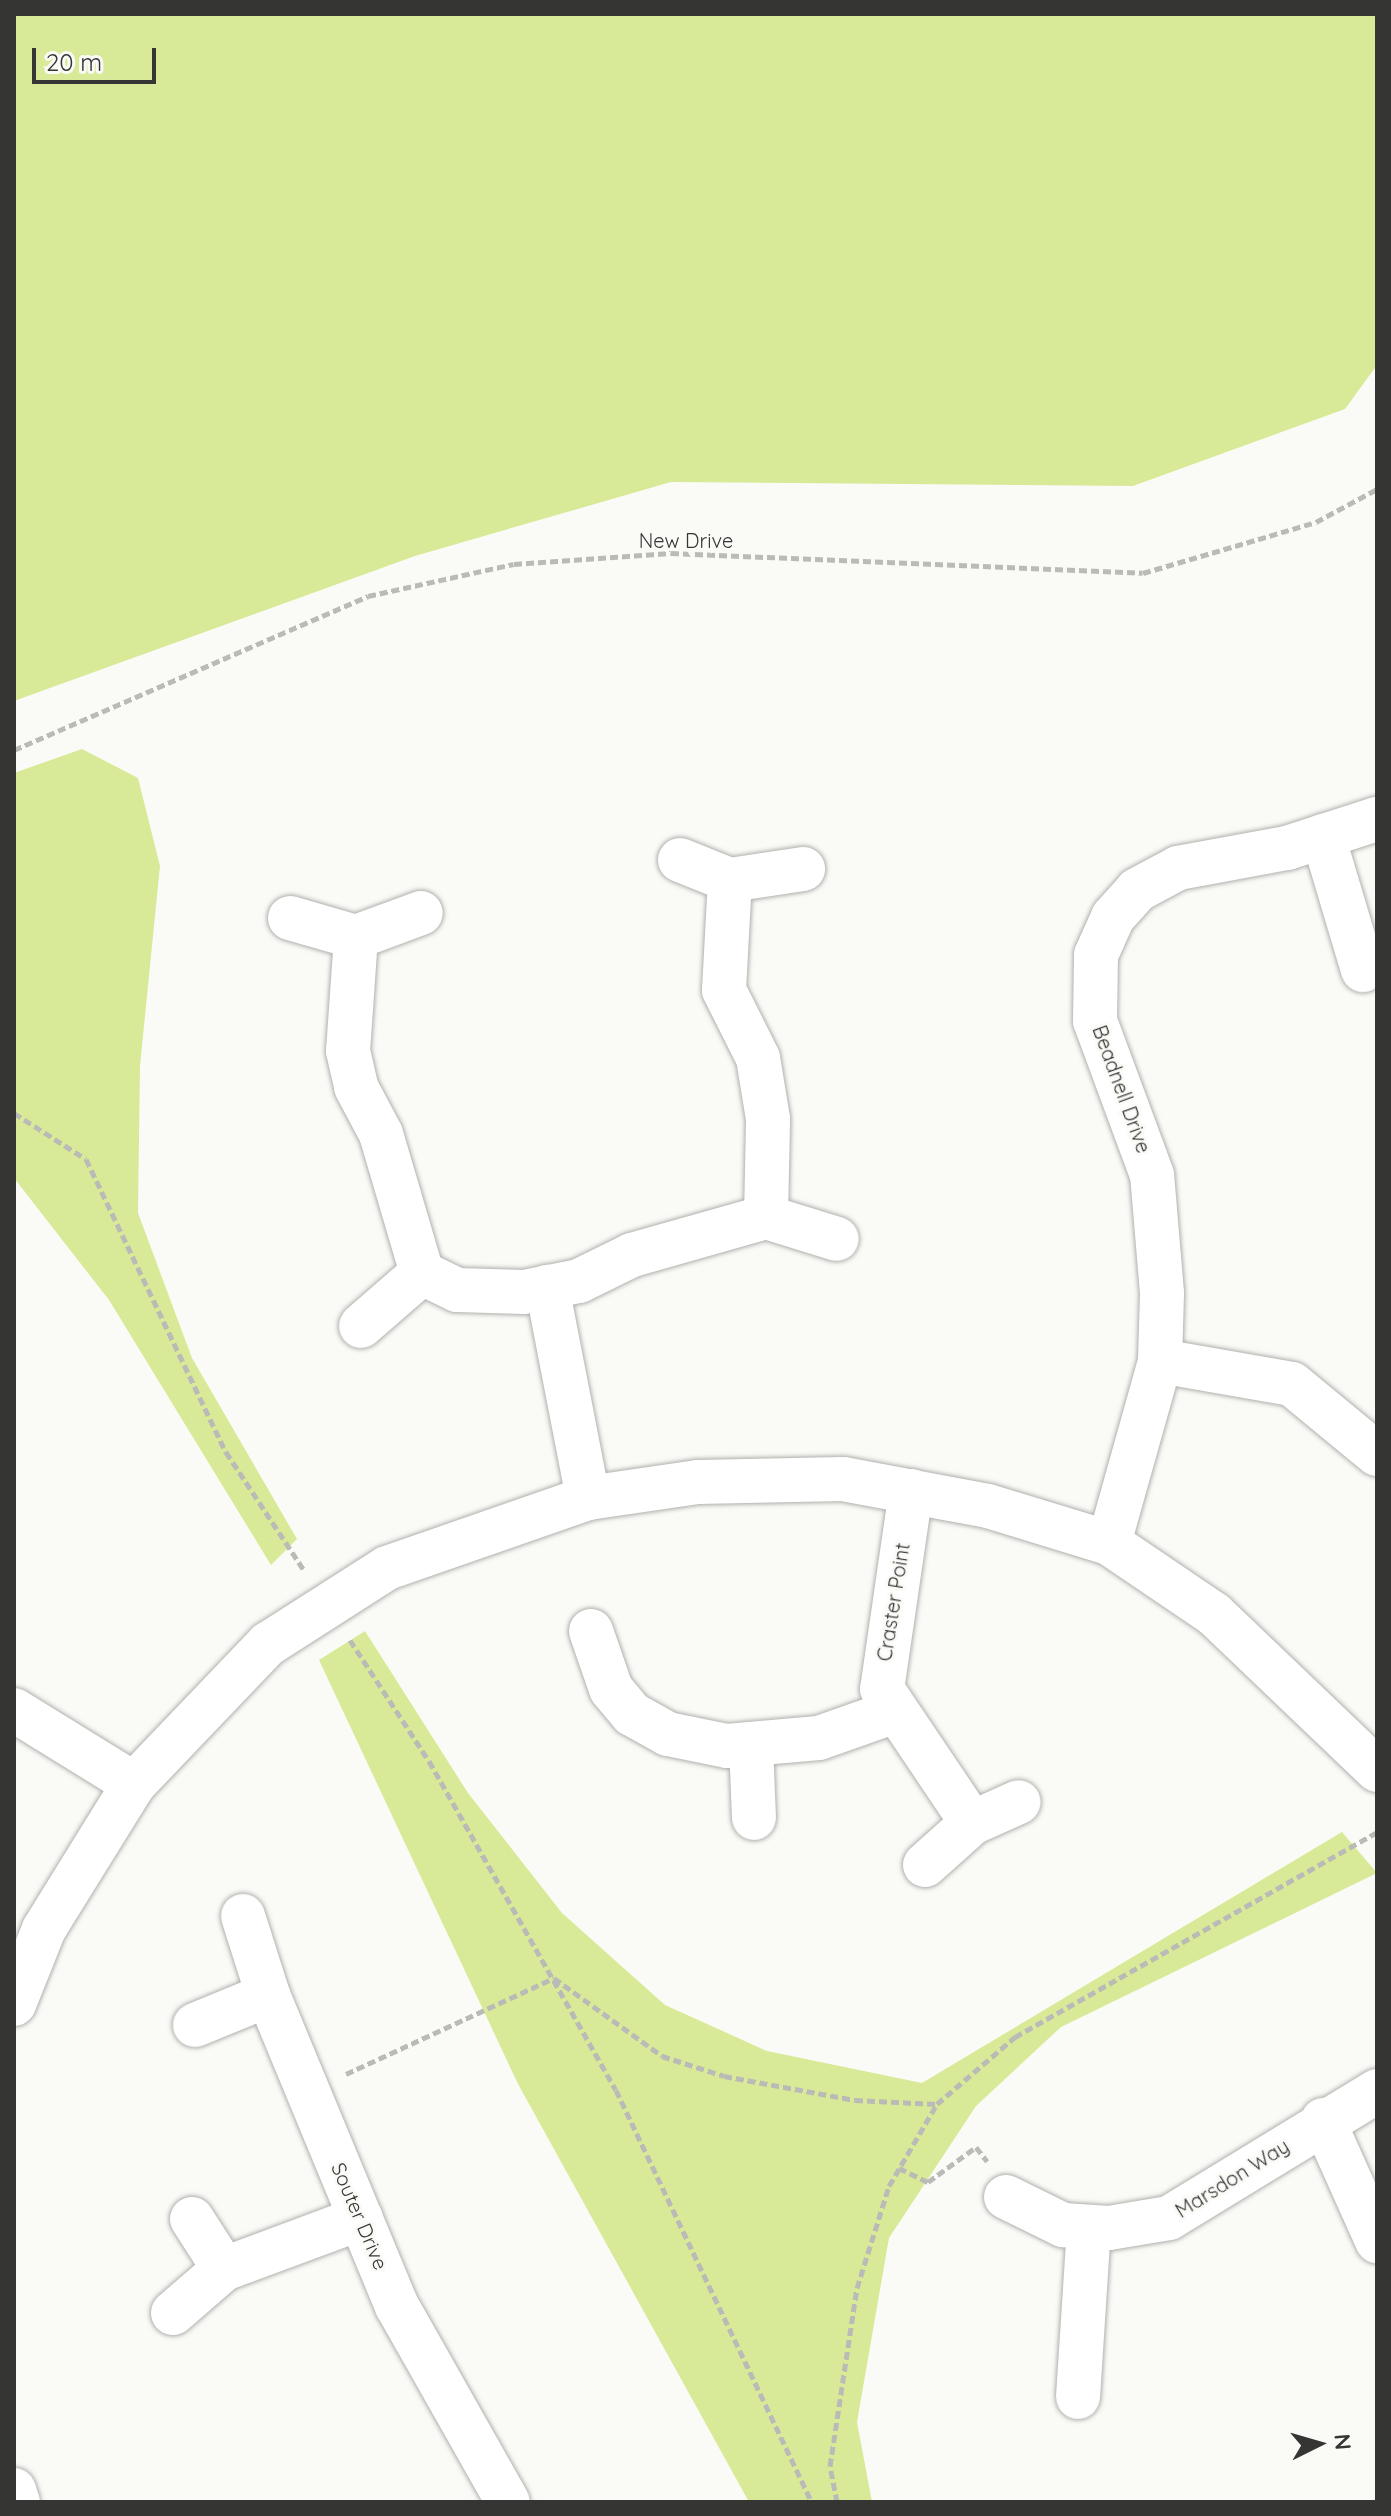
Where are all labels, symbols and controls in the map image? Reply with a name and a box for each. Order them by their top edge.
scale bar [36,32,160,82]
text: 20 m [46,47,102,77]
street label: New Drive [639,528,733,552]
street label: Beadnell Drive [1088,1022,1156,1156]
street label: Craster Point [872,1541,914,1663]
street label: Marsdon Way [1171,2133,1293,2223]
street label: Souter Drive [327,2159,393,2273]
north arrow [1279,2404,1359,2484]
text: N [1328,2433,1358,2451]

